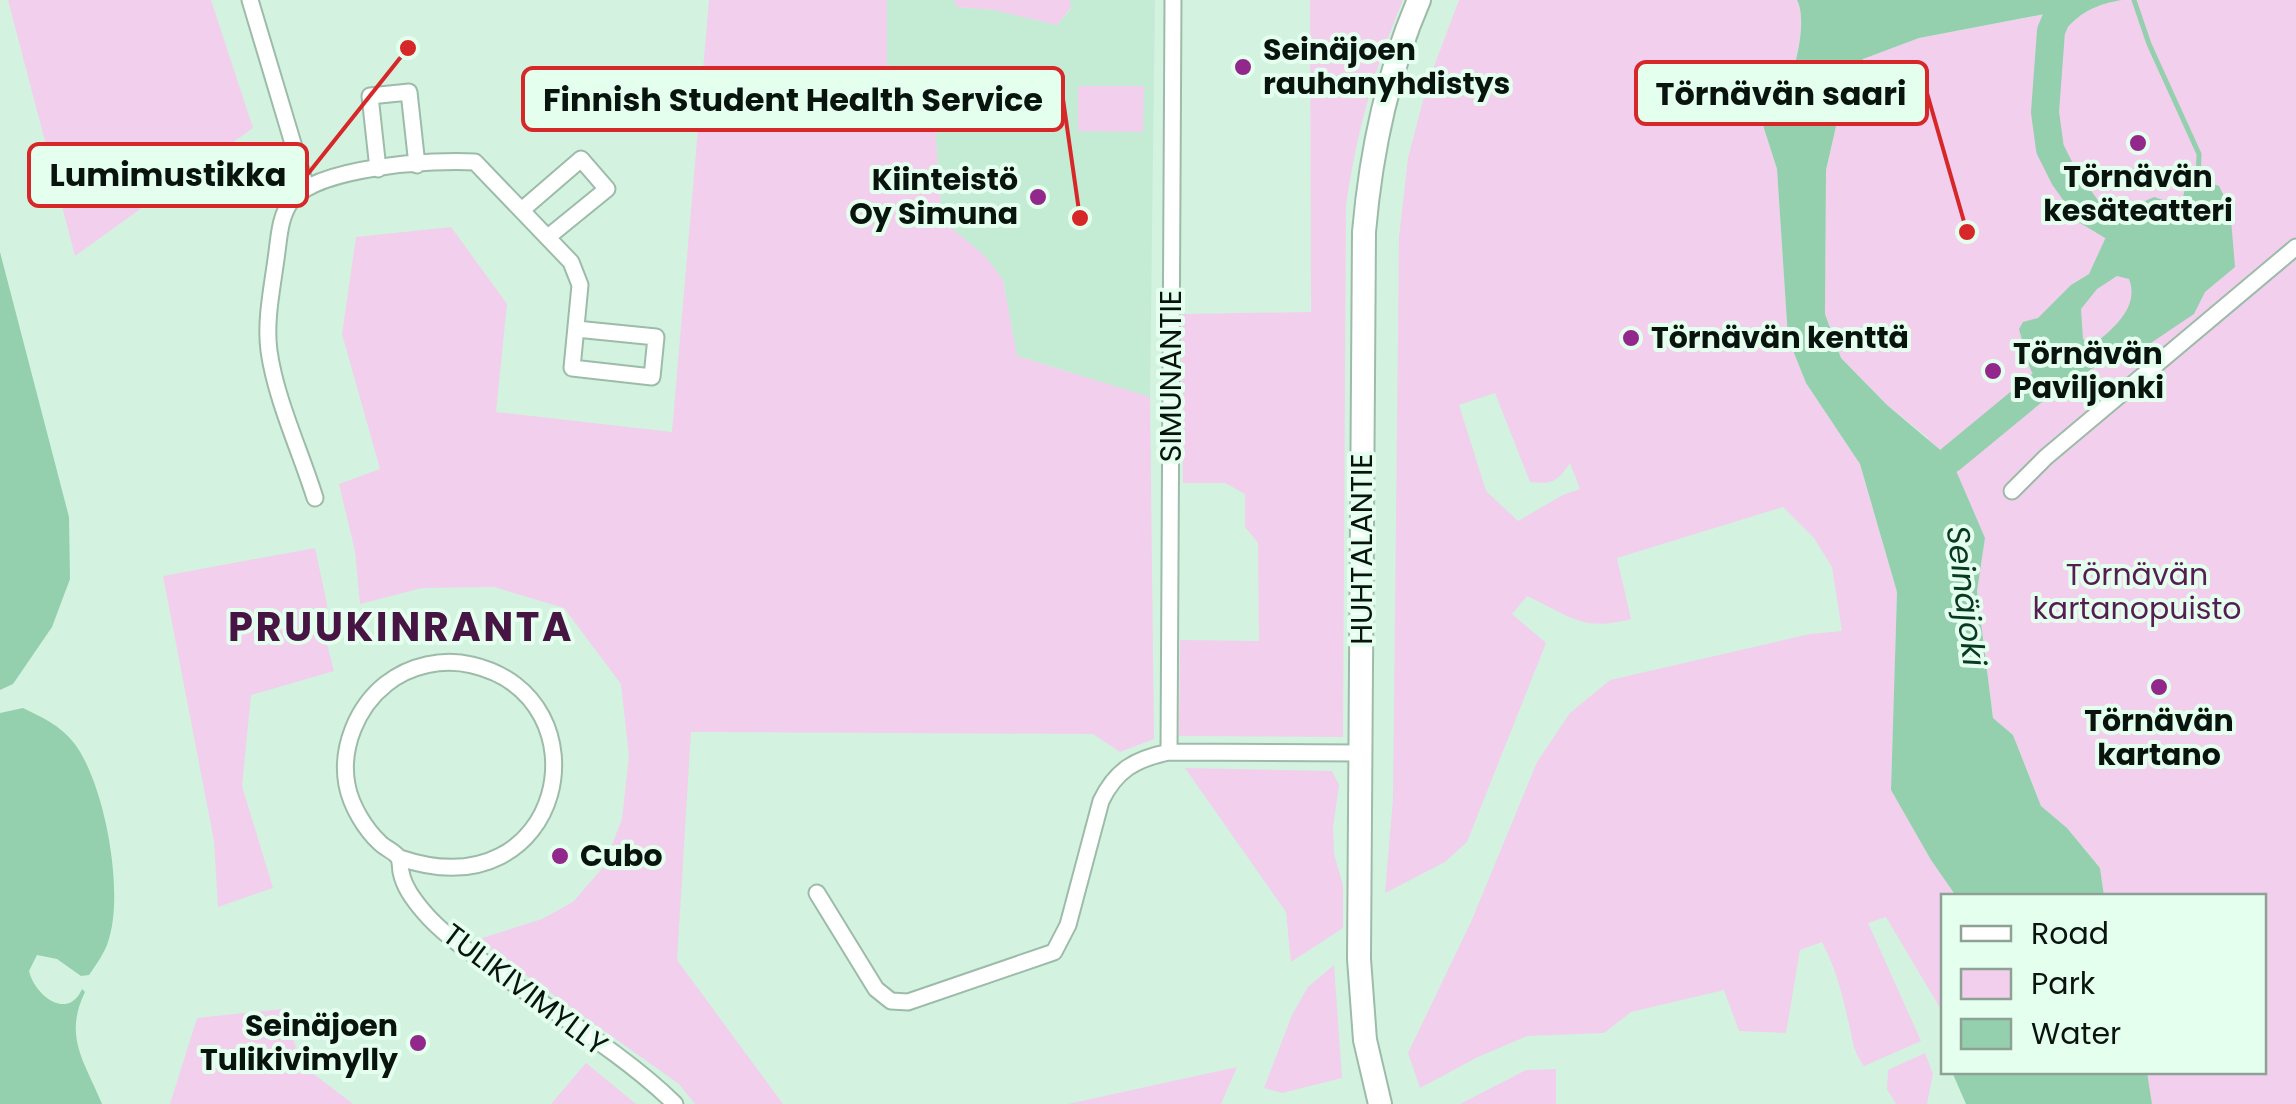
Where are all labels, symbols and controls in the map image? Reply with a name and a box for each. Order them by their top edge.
place label: Seinäjoen rauhanyhdistys [1263,28,1510,105]
marker: Seinäjoen rauhanyhdistys [1232,56,1254,78]
callout: Törnävän saari [1636,62,1927,124]
callout: Finnish Student Health Service [523,68,1063,130]
text: Törnävän saari [1656,71,1906,116]
text: Finnish Student Health Service [543,77,1043,122]
marker: Törnävän kesäteatteri [2127,132,2149,154]
callout: Lumimustikka [29,144,307,206]
text: Lumimustikka [49,152,287,197]
place label: Törnävän kesäteatteri [2043,155,2233,232]
place label: Kiinteistö Oy Simuna [849,158,1018,235]
marker: Kiinteistö Oy Simuna [1027,186,1049,208]
street label: SIMUNANTIE [1149,290,1192,462]
place label: Törnävän kenttä [1651,316,1909,359]
marker: Törnävän kenttä [1620,327,1642,349]
place label: Törnävän Paviljonki [2013,332,2164,409]
marker: Törnävän Paviljonki [1982,360,2004,382]
street label: HUHTALANTIE [1340,453,1383,645]
water label: Seinäjoki [1936,523,1998,670]
park label: Törnävän kartanopuisto [2032,553,2242,630]
district label: PRUUKINRANTA [228,599,574,655]
marker: Törnävän kartano [2148,676,2170,698]
place label: Törnävän kartano [2084,699,2234,776]
place label: Cubo [580,834,663,877]
marker: Cubo [549,845,571,867]
legend [1941,894,2266,1074]
text: Road [2031,912,2109,955]
street label: TULIKIVIMYLLY [434,913,617,1066]
text: Park [2031,962,2096,1005]
place label: Seinäjoen Tulikivimylly [200,1004,398,1081]
text: Water [2031,1012,2121,1055]
marker: Seinäjoen Tulikivimylly [407,1032,429,1054]

